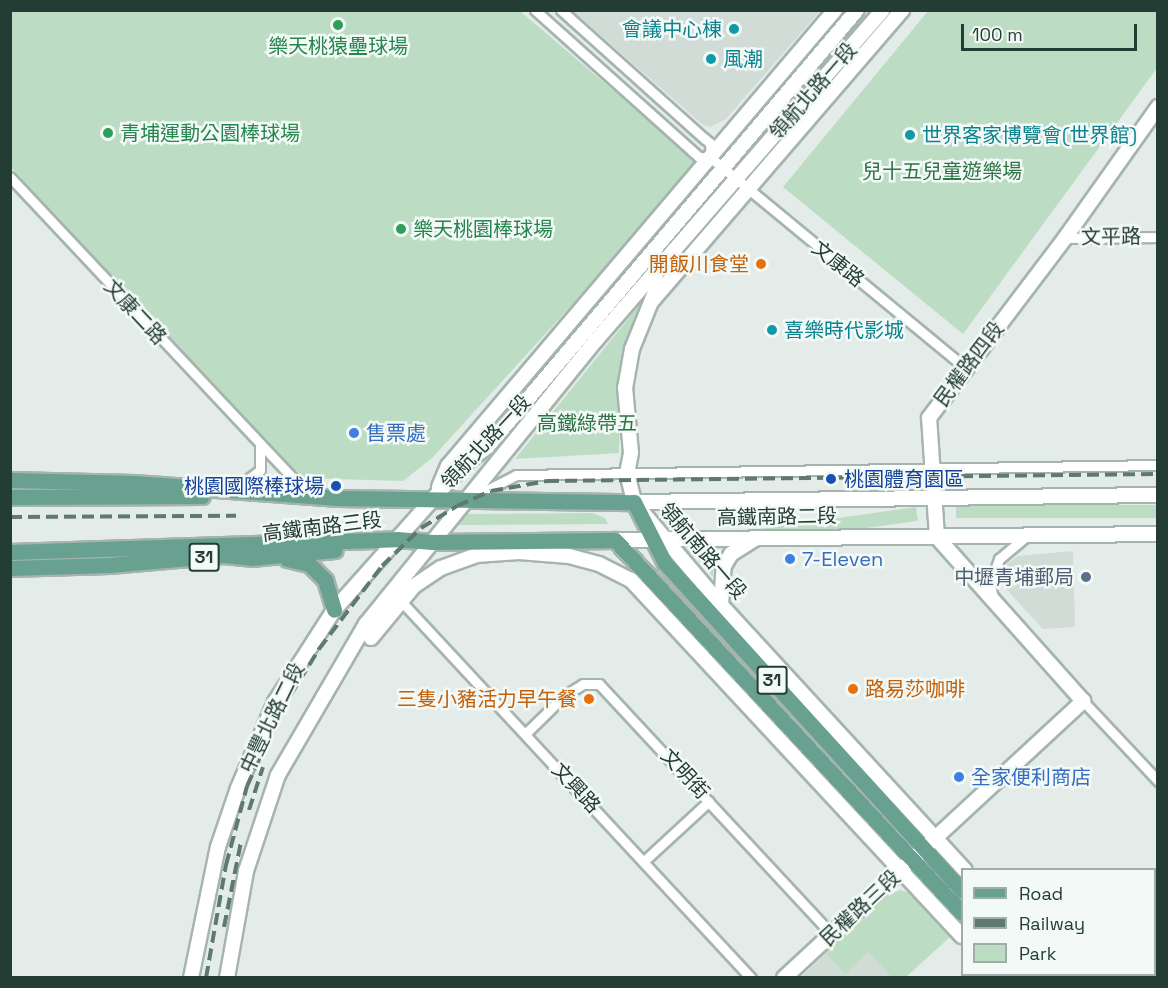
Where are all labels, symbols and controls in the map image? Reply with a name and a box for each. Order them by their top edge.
scale bar [964,12,1140,50]
place label: 會議中心棟 [622,17,722,41]
marker: 樂天桃猿壘球場 [331,18,345,32]
marker: 會議中心棟 [727,22,741,36]
text: 100 m [972,23,1023,46]
place label: 樂天桃猿壘球場 [268,34,408,58]
street label: 領航北路一段 [765,38,861,144]
place label: 風潮 [723,47,763,71]
marker: 風潮 [704,52,718,66]
place label: 青埔運動公園棒球場 [120,121,300,145]
place label: 世界客家博覽會(世界館) [922,123,1137,147]
marker: 青埔運動公園棒球場 [101,126,115,140]
marker: 世界客家博覽會(世界館) [903,128,917,142]
park label: 兒十五兒童遊樂場 [862,159,1022,183]
place label: 樂天桃園棒球場 [413,217,553,241]
marker: 樂天桃園棒球場 [394,222,408,236]
street label: 文平路 [1081,224,1141,250]
street label: 文康路 [807,236,869,292]
place label: 開飯川食堂 [649,252,749,276]
marker: 開飯川食堂 [754,257,768,271]
street label: 文康二路 [99,275,171,349]
street label: 民權路四段 [929,317,1009,411]
place label: 喜樂時代影城 [784,318,904,342]
marker: 喜樂時代影城 [765,323,779,337]
street label: 領航北路一段 [436,390,536,494]
park label: 高鐵綠帶五 [537,411,637,435]
place label: 售票處 [366,421,426,445]
marker: 售票處 [347,426,361,440]
place label: 桃園體育園區 [844,467,964,491]
marker: 桃園體育園區 [822,470,840,488]
place label: 桃園國際棒球場 [184,474,324,498]
marker: 桃園國際棒球場 [329,479,343,493]
street label: 領航南路一段 [655,498,751,604]
street label: 高鐵南路二段 [717,504,837,530]
street label: 高鐵南路三段 [261,508,383,546]
road number: 31 [188,542,220,572]
place label: 7-Eleven [802,547,883,571]
marker: 7-Eleven [783,552,797,566]
place label: 中壢青埔郵局 [954,565,1074,589]
marker: 中壢青埔郵局 [1079,570,1093,584]
street label: 中豐北路二段 [235,659,309,777]
road number: 31 [756,665,788,695]
place label: 路易莎咖啡 [865,677,965,701]
marker: 路易莎咖啡 [846,682,860,696]
place label: 三隻小豬活力早午餐 [397,687,577,711]
marker: 三隻小豬活力早午餐 [582,692,596,706]
street label: 文明街 [656,744,714,804]
street label: 文興路 [547,758,605,818]
place label: 全家便利商店 [971,765,1091,789]
marker: 全家便利商店 [952,770,966,784]
street label: 民權路三段 [815,865,905,951]
legend [961,868,1156,976]
text: Road [1019,882,1063,905]
text: Railway [1019,912,1085,935]
text: Park [1019,942,1056,965]

